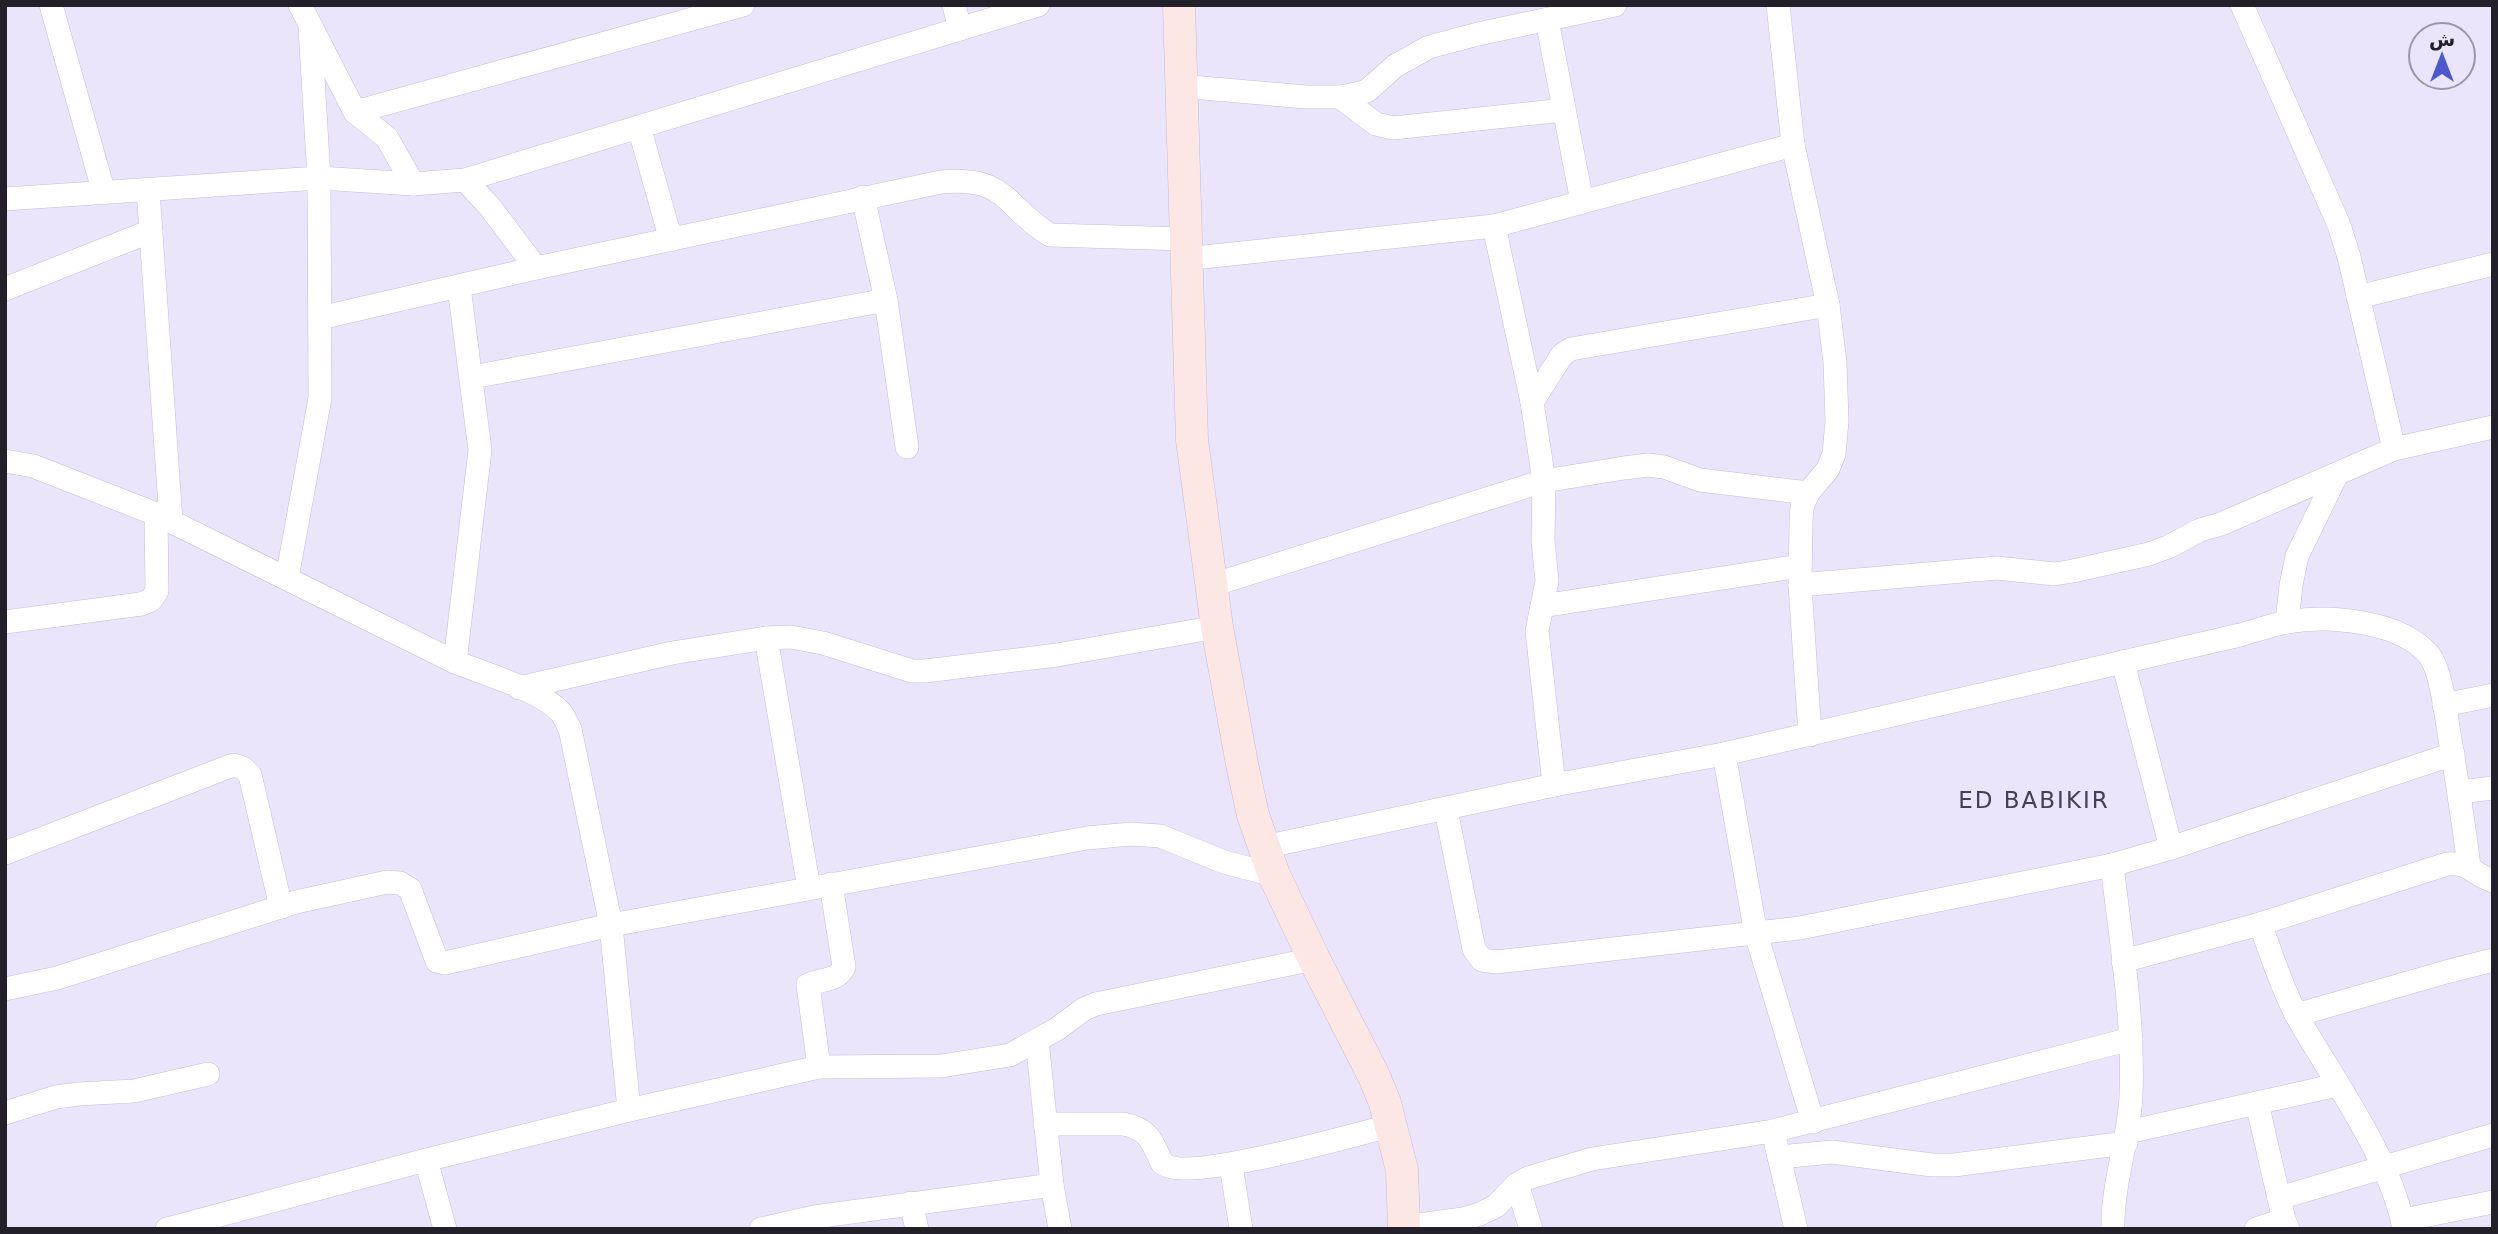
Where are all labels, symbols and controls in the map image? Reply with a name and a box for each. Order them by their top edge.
north arrow [2407,21,2477,91]
text: ش [2429,28,2455,51]
district label: ED BABIKIR [1958,787,2110,813]

